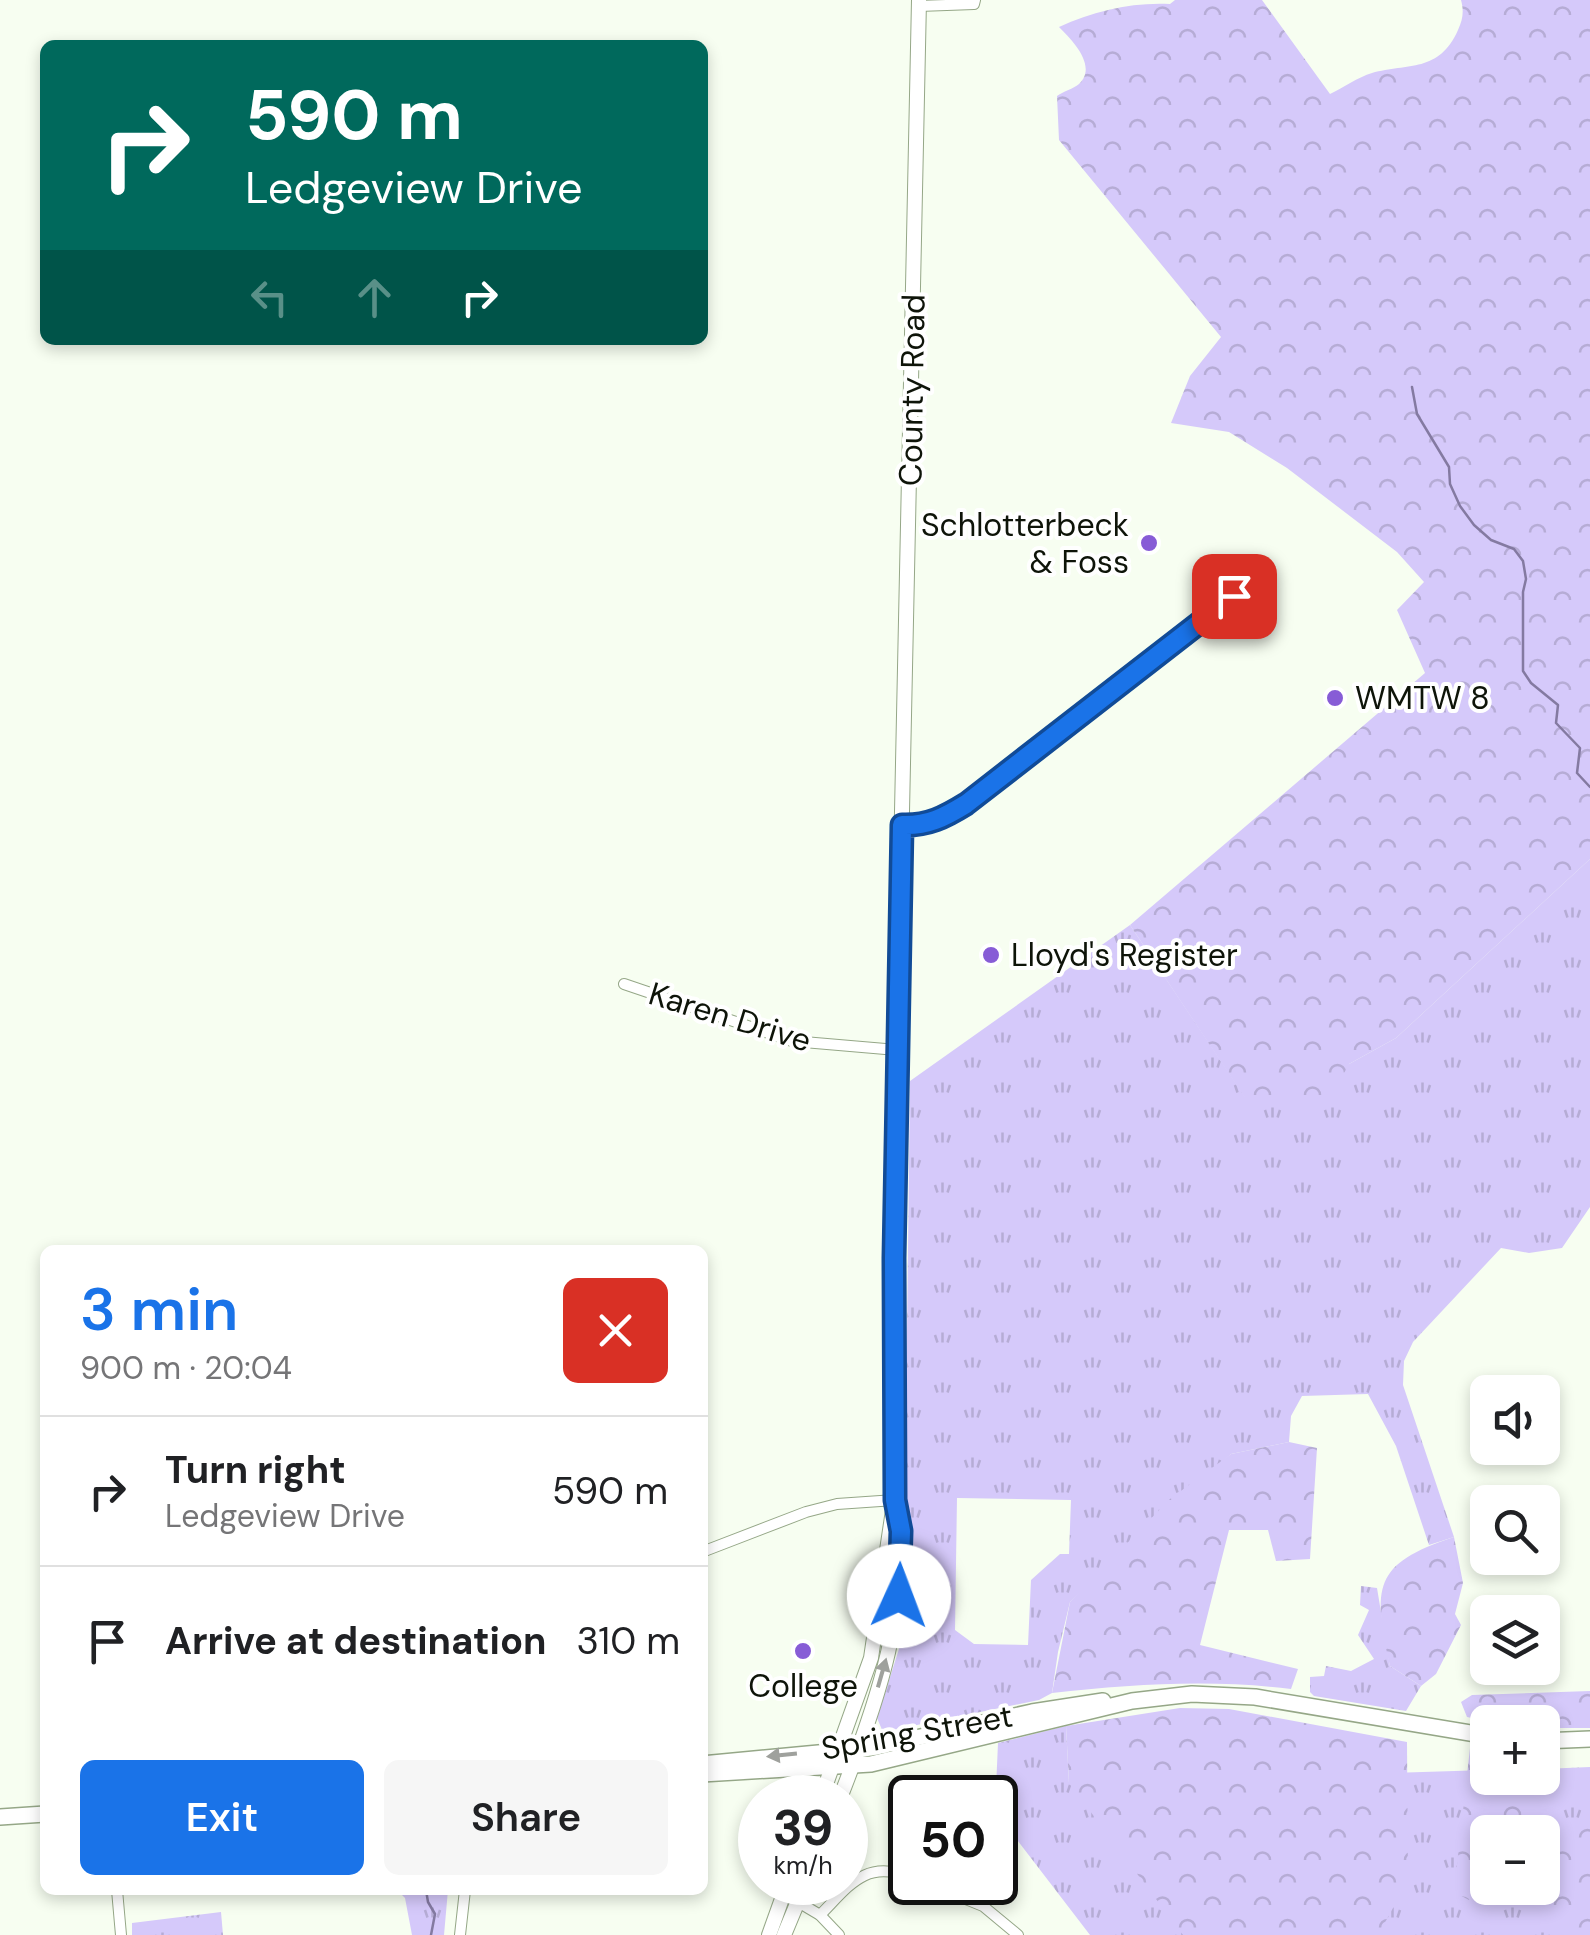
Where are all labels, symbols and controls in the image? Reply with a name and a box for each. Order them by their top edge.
text: 590 m [245,70,463,161]
icon: right [80,80,210,210]
text: Ledgeview Drive [245,158,582,217]
icon: left [242,270,297,325]
icon: ahead [347,270,402,325]
icon: right [452,270,507,325]
street label: County Road [889,294,935,486]
place label: Schlotterbeck & Foss [921,504,1129,583]
marker: Schlotterbeck & Foss [1138,532,1160,554]
pin [1192,554,1277,639]
icon: arrive [1207,569,1262,624]
place label: WMTW 8 [1355,677,1490,719]
marker: WMTW 8 [1324,687,1346,709]
place label: Lloyd's Register [1011,934,1238,976]
marker: Lloyd's Register [980,944,1002,966]
street label: Karen Drive [644,972,816,1062]
text: 3 min [80,1270,238,1349]
button: close [563,1278,668,1383]
text: 900 m · 20:04 [80,1347,292,1389]
map controls [1470,1375,1560,1905]
button: sound [1470,1375,1560,1465]
text: Turn right [165,1445,346,1495]
icon: right [80,1464,135,1519]
text: 590 m [552,1466,668,1516]
button: search [1470,1485,1560,1575]
text: Ledgeview Drive [165,1495,405,1537]
position arrow [847,1544,951,1648]
button: layers [1470,1595,1560,1685]
icon: arrive [80,1614,135,1669]
text: Arrive at destination [165,1616,547,1666]
text: 310 m [577,1616,680,1666]
marker: College [792,1640,814,1662]
one-way arrow [875,1658,890,1688]
place label: College [748,1665,858,1707]
street label: Spring Street [818,1695,1016,1769]
button: + [1470,1705,1560,1795]
one-way arrow [766,1747,798,1763]
button: Exit [80,1760,364,1875]
button: Share [384,1760,668,1875]
speed limit sign: 50 [888,1775,1018,1905]
text: 39 [773,1795,833,1861]
button: − [1470,1815,1560,1905]
text: km/h [773,1849,833,1882]

